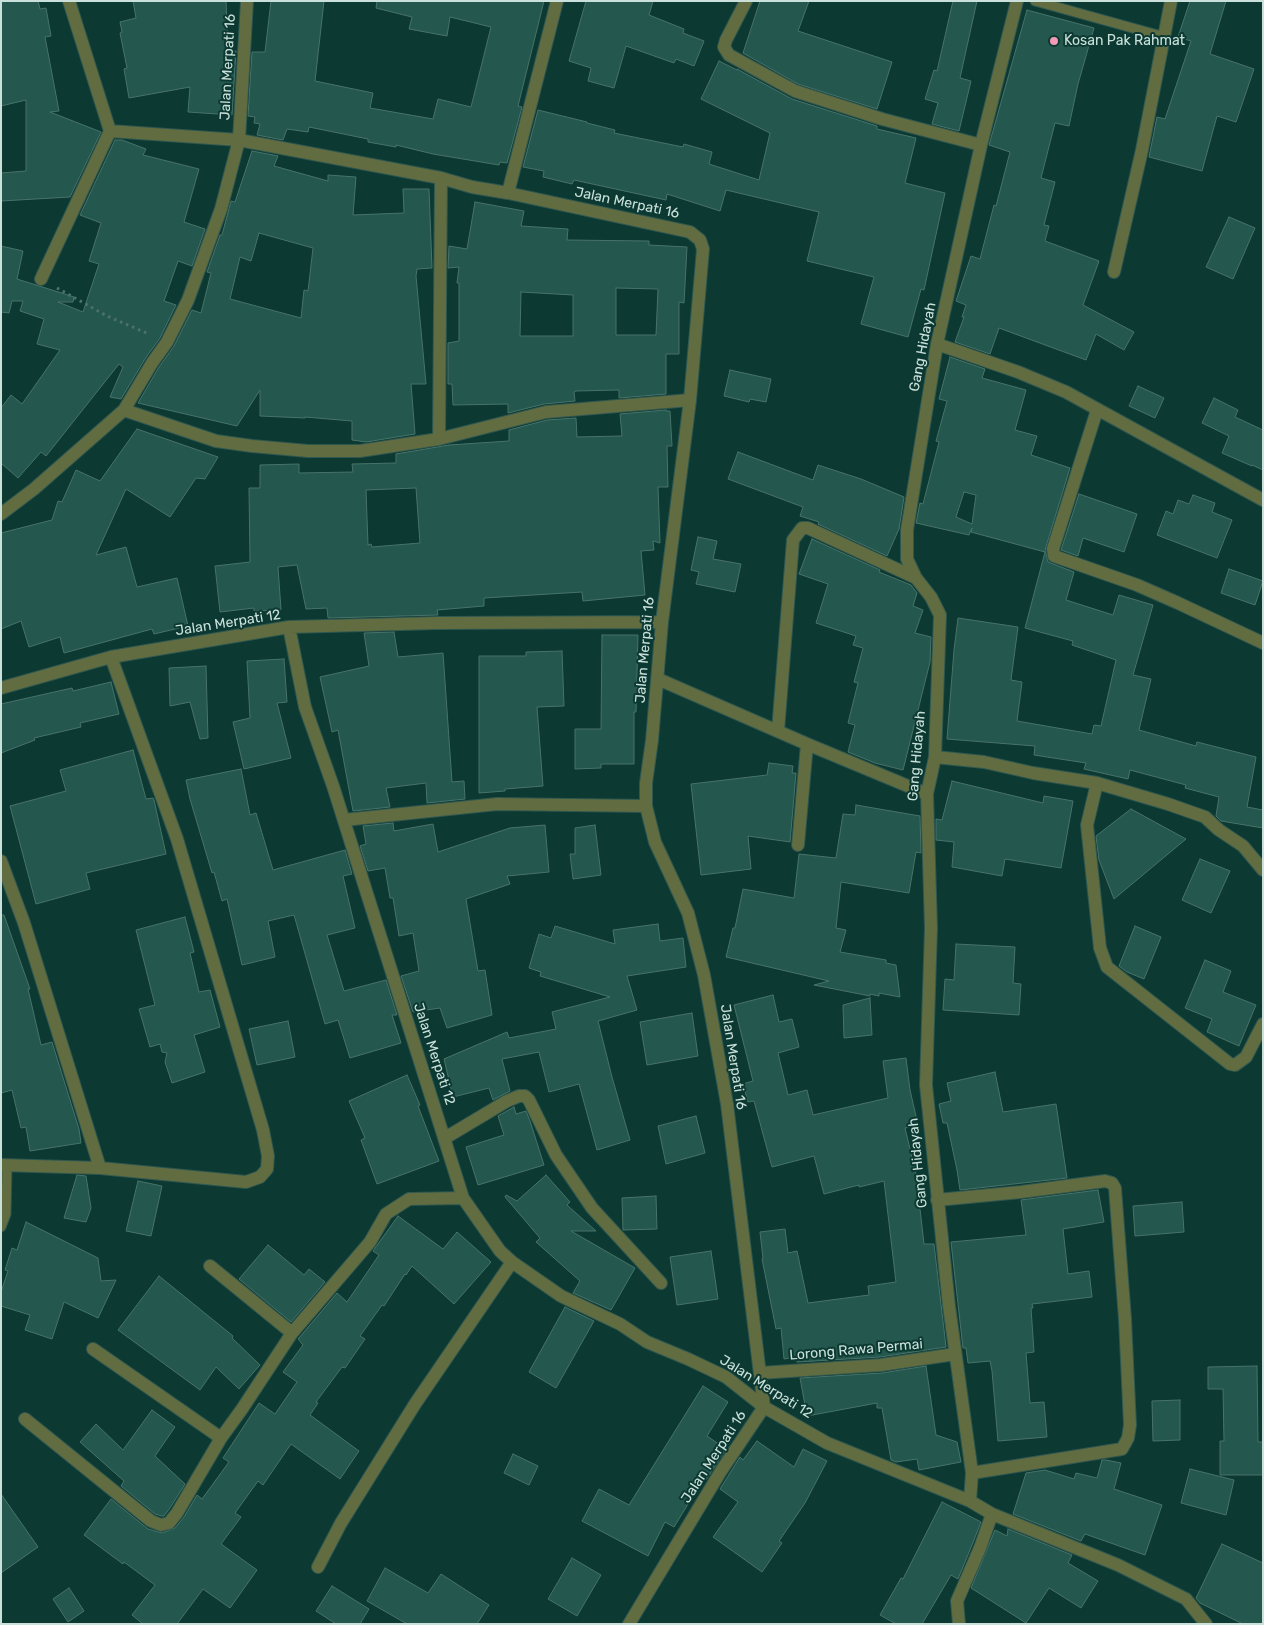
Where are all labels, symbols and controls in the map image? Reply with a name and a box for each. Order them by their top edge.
street label: Jalan Merpati 16 [217,13,239,121]
place label: Kosan Pak Rahmat [1064,33,1185,49]
marker: Kosan Pak Rahmat [1048,35,1060,47]
street label: Jalan Merpati 16 [573,184,681,222]
street label: Gang Hidayah [906,301,940,393]
street label: Jalan Merpati 16 [632,596,658,704]
street label: Jalan Merpati 12 [174,606,282,640]
street label: Gang Hidayah [905,710,929,802]
street label: Jalan Merpati 12 [410,1001,458,1107]
street label: Jalan Merpati 16 [716,1003,750,1111]
street label: Gang Hidayah [905,1117,931,1209]
street label: Lorong Rawa Permai [789,1336,923,1364]
street label: Jalan Merpati 12 [716,1352,816,1422]
street label: Jalan Merpati 16 [678,1408,750,1506]

